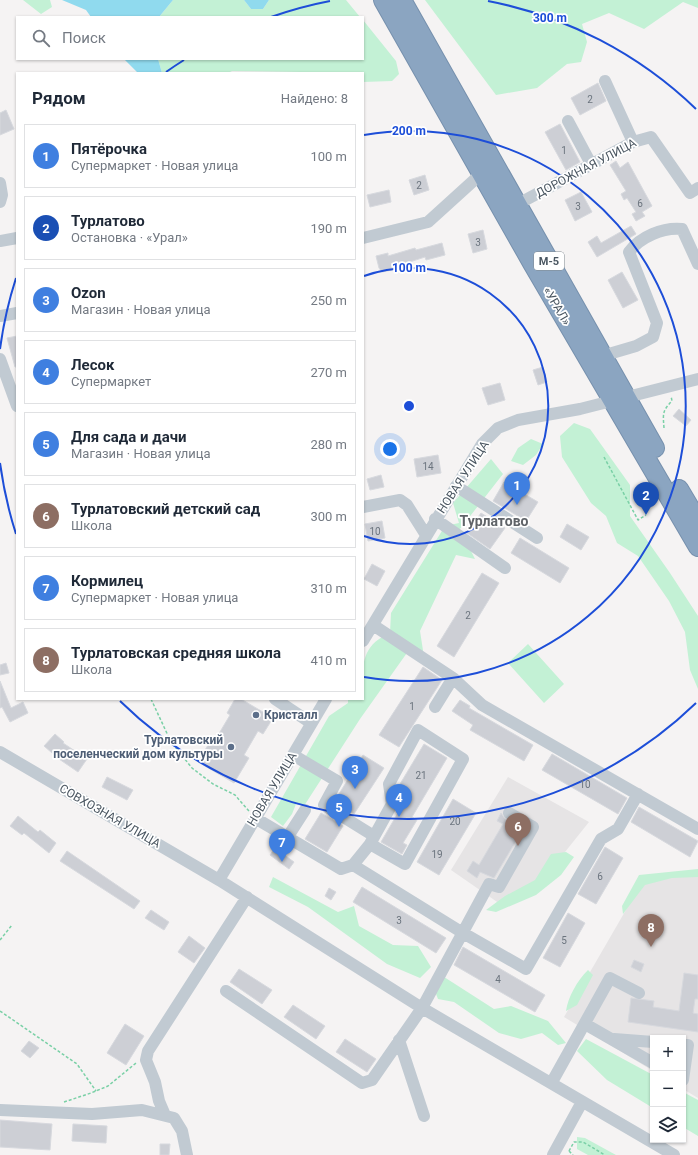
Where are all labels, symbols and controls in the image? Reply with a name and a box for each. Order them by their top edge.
text: 300 m [533,11,567,25]
search box [16,16,364,60]
icon: search [30,27,52,49]
text: Поиск [62,29,106,47]
text: Рядом [32,88,86,108]
text: Найдено: 8 [281,91,348,106]
house number: 2 [587,94,593,105]
text: 200 m [392,124,426,138]
street label: ДОРОЖНАЯ УЛИЦА [533,135,639,200]
text: Пятёрочка [71,140,147,158]
house number: 1 [561,145,567,156]
text: 1 [42,149,50,164]
text: 100 m [310,149,347,164]
text: Супермаркет · Новая улица [71,158,238,173]
house number: 2 [416,180,422,191]
house number: 6 [637,198,643,209]
house number: 3 [575,201,581,212]
text: Турлатово [71,212,145,230]
text: 2 [42,221,50,236]
text: 190 m [310,221,347,236]
text: Остановка · «Урал» [71,230,188,245]
house number: 3 [475,237,481,248]
road number: М-5 [534,252,564,270]
text: 100 m [392,261,426,275]
text: Ozon [71,284,106,302]
street label: «УРАЛ» [540,284,574,328]
text: 3 [42,293,50,308]
text: 250 m [310,293,347,308]
text: Магазин · Новая улица [71,302,211,317]
text: Лесок [71,356,114,374]
text: 4 [42,365,50,380]
text: 270 m [310,365,347,380]
text: Супермаркет [71,374,151,389]
centre of rings [402,399,416,413]
text: Для сада и дачи [71,428,187,446]
text: 5 [42,437,50,452]
text: 280 m [310,437,347,452]
street label: НОВАЯ УЛИЦА [434,438,492,516]
your location [380,439,400,459]
text: Магазин · Новая улица [71,446,211,461]
house number: 14 [422,461,434,472]
pin: 1 [504,472,530,505]
pin: 2 [633,482,659,515]
text: Турлатовский детский сад [71,500,260,518]
text: 6 [42,509,50,524]
text: 300 m [310,509,347,524]
district label: Турлатово [460,513,529,529]
text: Школа [71,518,112,533]
house number: 10 [369,526,381,537]
text: Кормилец [71,572,143,590]
text: 7 [42,581,50,596]
text: 310 m [310,581,347,596]
text: Супермаркет · Новая улица [71,590,238,605]
house number: 2 [465,610,471,621]
text: Турлатовская средняя школа [71,644,281,662]
text: 8 [42,653,50,668]
text: 410 m [310,653,347,668]
text: Школа [71,662,112,677]
house number: 1 [409,701,415,712]
place label: Кристалл [264,708,318,722]
marker: Кристалл [251,710,261,720]
place label: Турлатовский поселенческий дом культуры [53,733,223,761]
marker: Турлатовский поселенческий дом культуры [226,742,236,752]
street label: НОВАЯ УЛИЦА [244,749,300,828]
pin: 3 [342,756,368,789]
house number: 21 [415,770,427,781]
house number: 10 [579,779,591,790]
street label: СОВХОЗНАЯ УЛИЦА [57,781,163,851]
pin: 4 [386,784,412,817]
pin: 5 [326,794,352,827]
pin: 6 [505,813,531,846]
house number: 20 [449,816,461,827]
pin: 7 [269,829,295,862]
house number: 19 [431,849,443,860]
house number: 6 [597,871,603,882]
pin: 8 [638,914,664,947]
house number: 3 [396,915,402,926]
house number: 5 [561,935,567,946]
house number: 4 [495,974,501,985]
map controls [650,1035,686,1143]
button: + [650,1035,686,1071]
button: − [650,1071,686,1107]
button: layers [650,1107,686,1143]

